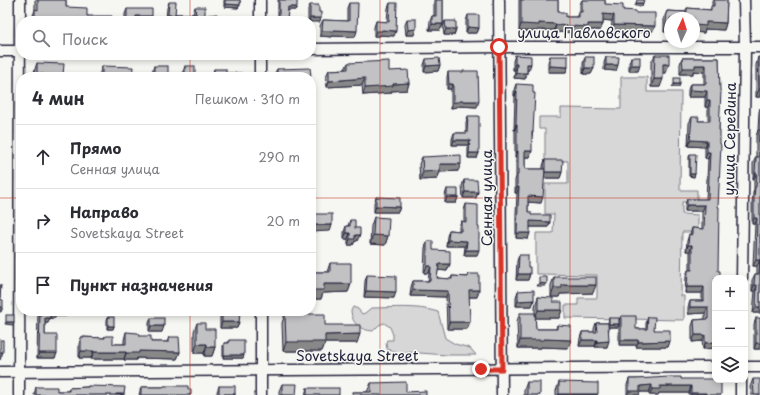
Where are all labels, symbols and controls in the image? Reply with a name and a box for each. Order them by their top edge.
north arrow [664,12,700,48]
search box [16,16,316,60]
street label: улица Павловского [517,22,651,43]
icon: search [30,27,52,49]
text: Поиск [62,27,108,50]
route start [490,38,508,56]
street label: улица Середина [718,82,741,196]
text: 4 мин [32,85,85,111]
text: Пешком · 310 m [195,89,300,108]
text: Прямо [70,136,121,159]
icon: ahead [32,146,54,168]
text: 290 m [259,147,300,166]
street label: Сенная улица [476,150,497,246]
text: Сенная улица [70,159,160,178]
text: Направо [70,200,139,223]
icon: right [32,210,54,232]
text: 20 m [266,211,300,230]
text: Sovetskaya Street [70,223,184,242]
text: Пункт назначения [70,273,213,296]
icon: arrive [32,274,54,296]
map controls [712,275,748,383]
button: + [712,275,748,311]
button: − [712,311,748,347]
street label: Sovetskaya Street [296,345,419,366]
button: layers [712,347,748,383]
route end [472,360,490,378]

